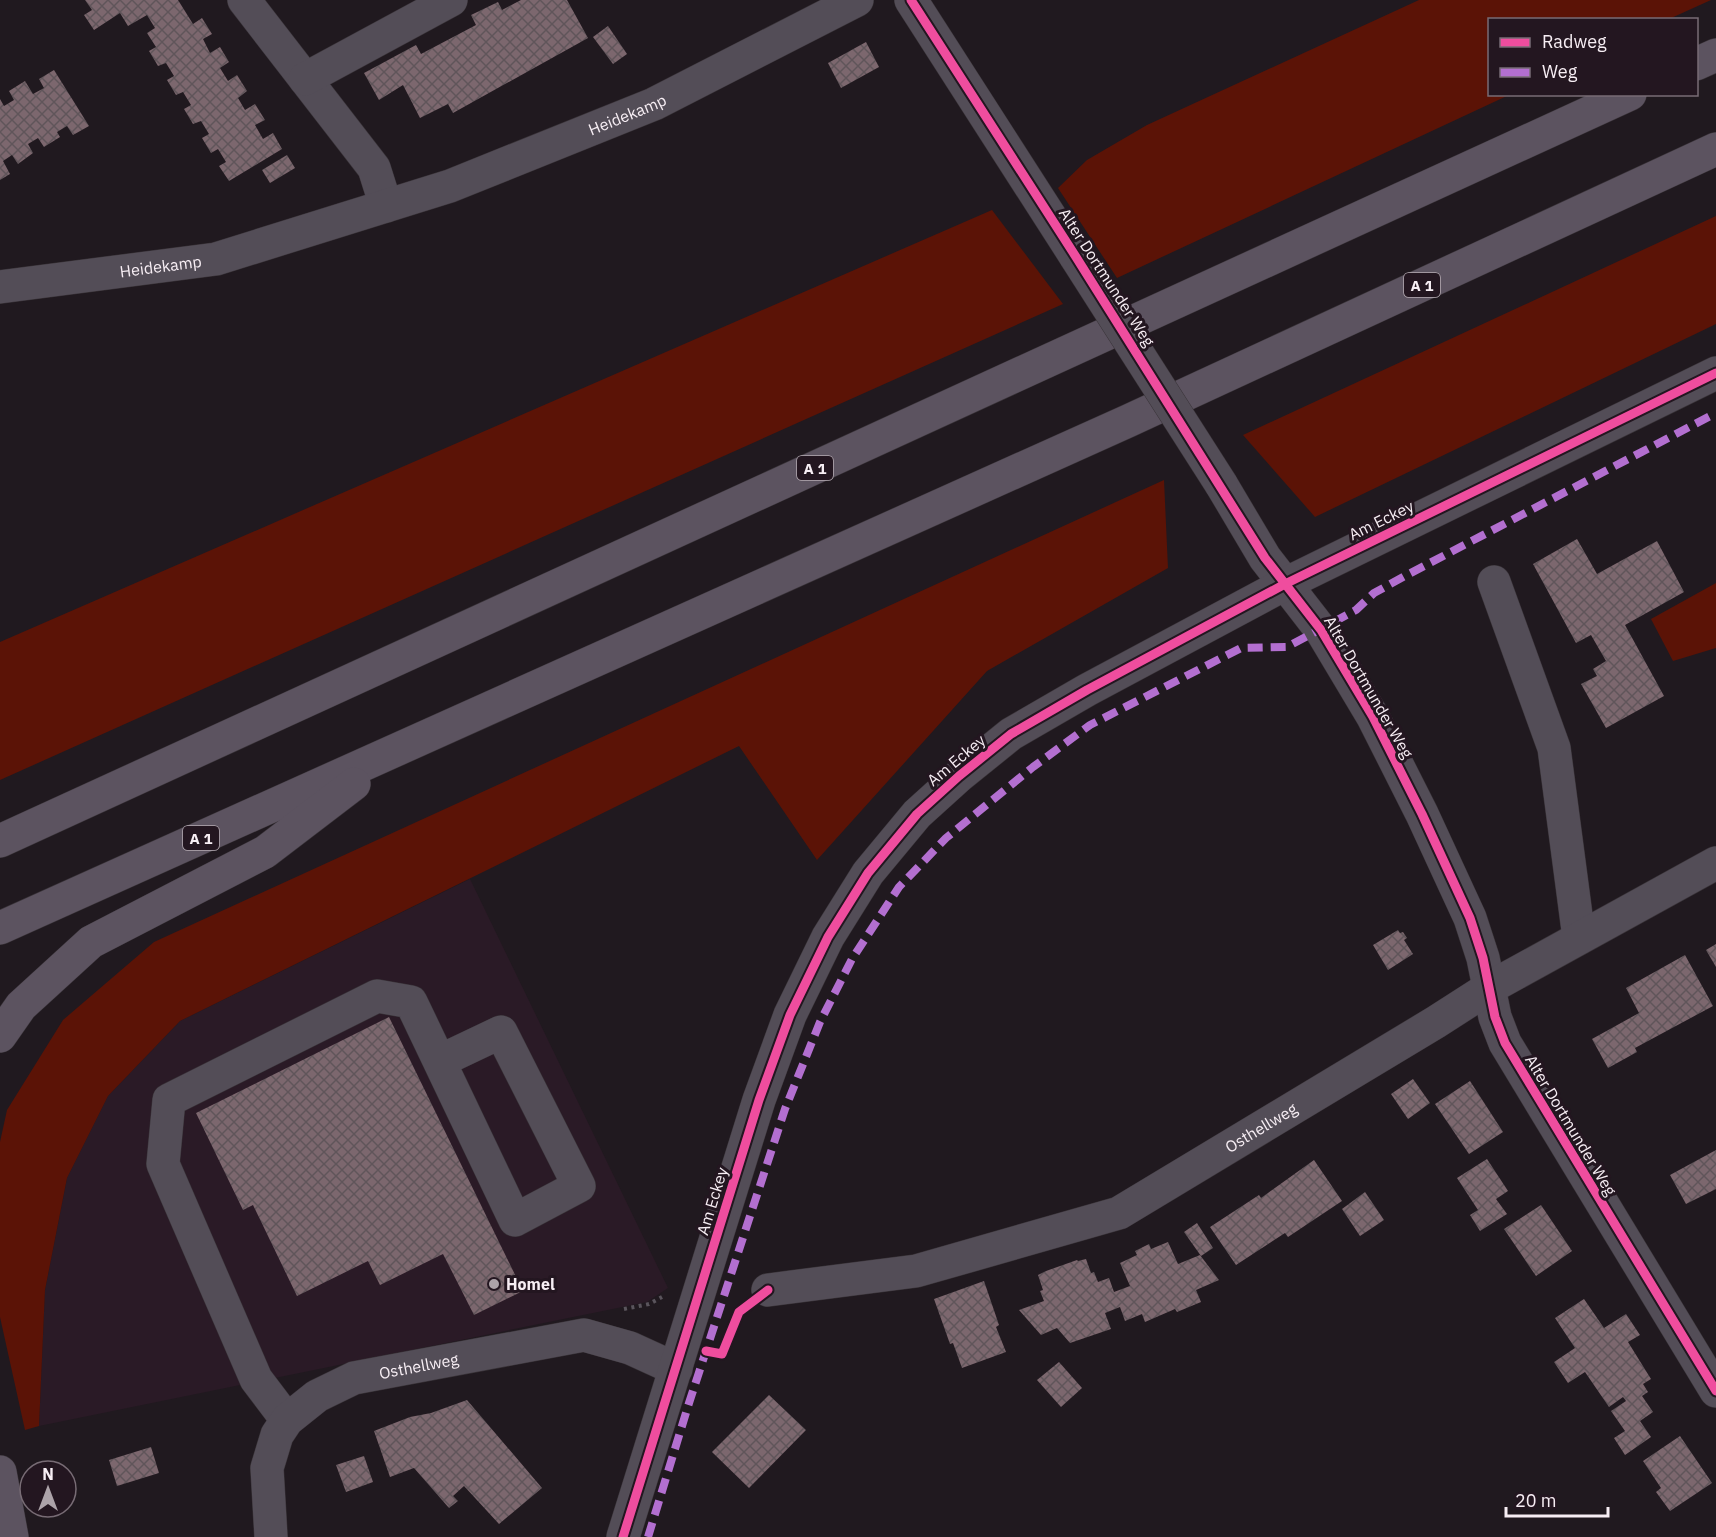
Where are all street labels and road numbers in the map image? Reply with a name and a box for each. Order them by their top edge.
street label: Heidekamp [585,89,670,139]
street label: Alter Dortmunder Weg [1055,204,1159,350]
street label: Heidekamp [119,251,203,281]
road number: A 1 [1404,273,1440,297]
road number: A 1 [797,456,833,480]
street label: Am Eckey [1345,496,1417,544]
street label: Alter Dortmunder Weg [1320,612,1418,762]
street label: Am Eckey [923,730,989,790]
road number: A 1 [183,826,219,850]
street label: Alter Dortmunder Weg [1521,1051,1621,1200]
street label: Osthellweg [1221,1098,1301,1157]
street label: Am Eckey [692,1165,732,1237]
street label: Osthellweg [377,1349,461,1383]

